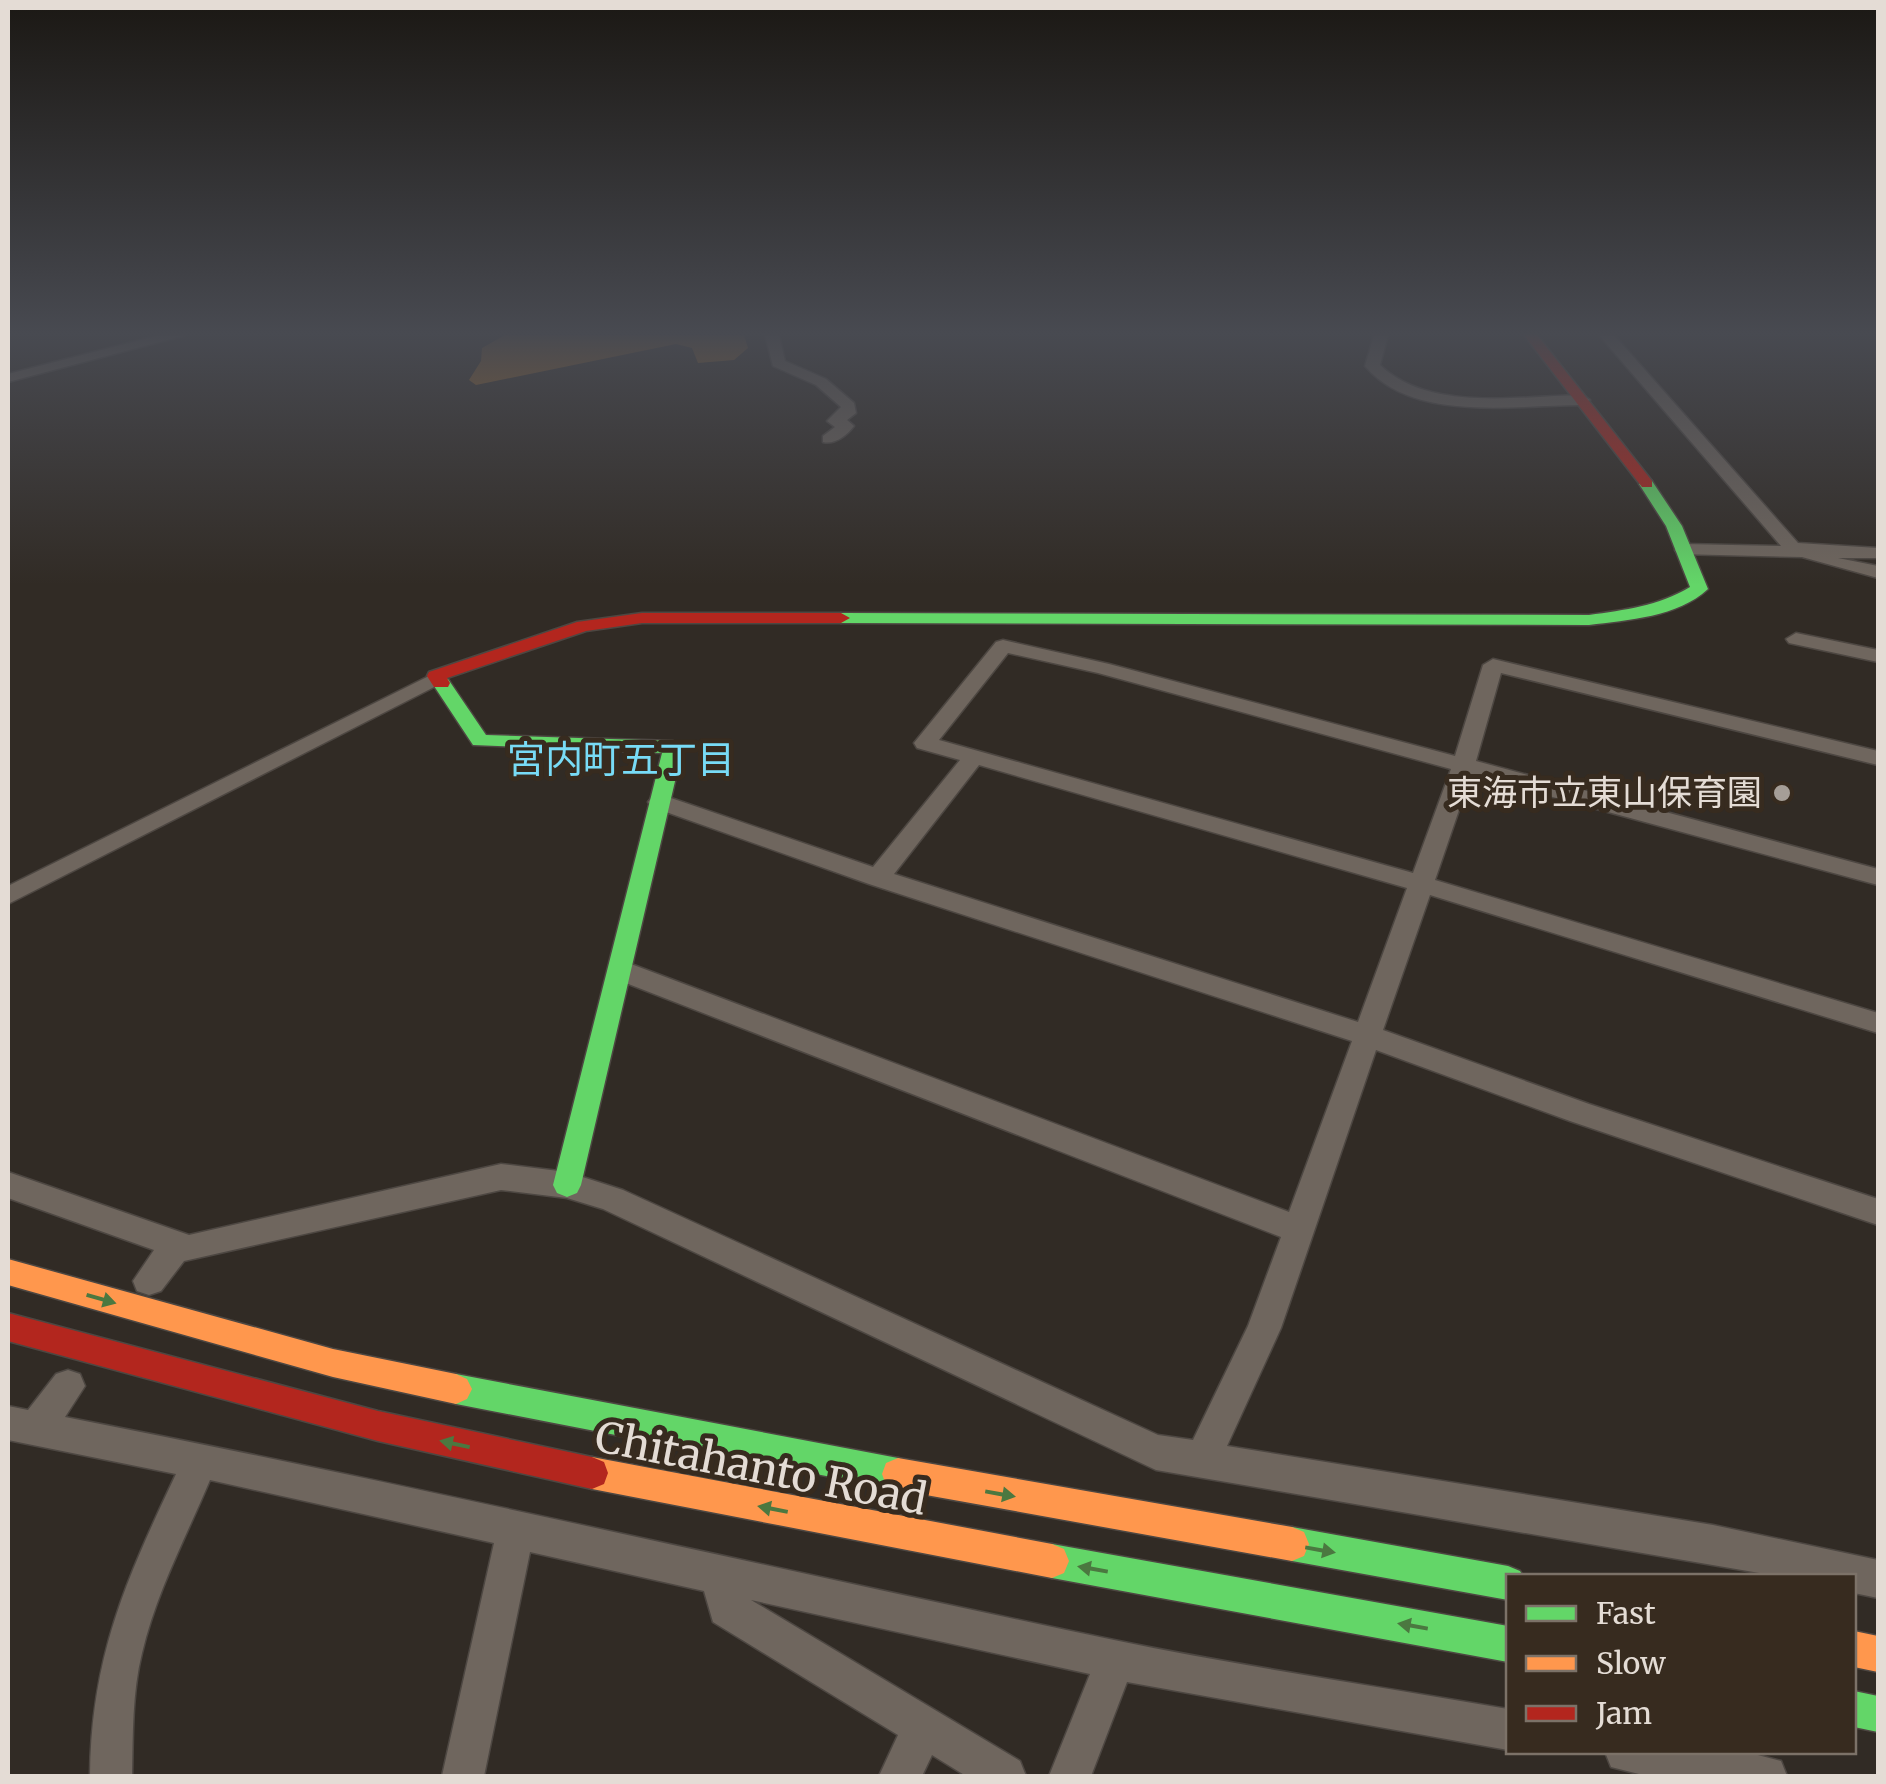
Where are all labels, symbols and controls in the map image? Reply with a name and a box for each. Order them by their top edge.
district label: 宮内町五丁目 [507,736,735,783]
place label: 東海市立東山保育園 [1447,771,1762,815]
marker: 東海市立東山保育園 [1771,782,1793,804]
one-way arrow [86,1292,117,1307]
street label: Chitahanto Road [591,1410,931,1526]
one-way arrow [439,1436,470,1451]
one-way arrow [985,1487,1016,1503]
one-way arrow [757,1501,788,1517]
one-way arrow [1305,1543,1336,1558]
one-way arrow [1077,1561,1108,1577]
legend [1506,1574,1856,1754]
text: Fast [1596,1594,1656,1632]
one-way arrow [1396,1618,1428,1633]
text: Slow [1596,1644,1666,1682]
text: Jam [1595,1694,1652,1732]

